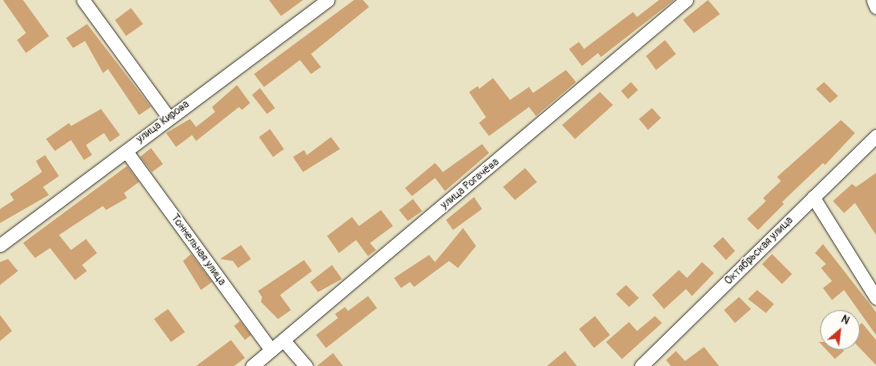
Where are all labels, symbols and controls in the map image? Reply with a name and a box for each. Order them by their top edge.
street label: улица Кирова [134,98,192,146]
street label: улица Рогачёва [438,156,502,212]
street label: Тоннельная улица [168,212,228,288]
street label: Октябрьская улица [722,214,796,288]
north arrow [820,310,860,350]
text: N [839,312,852,327]

